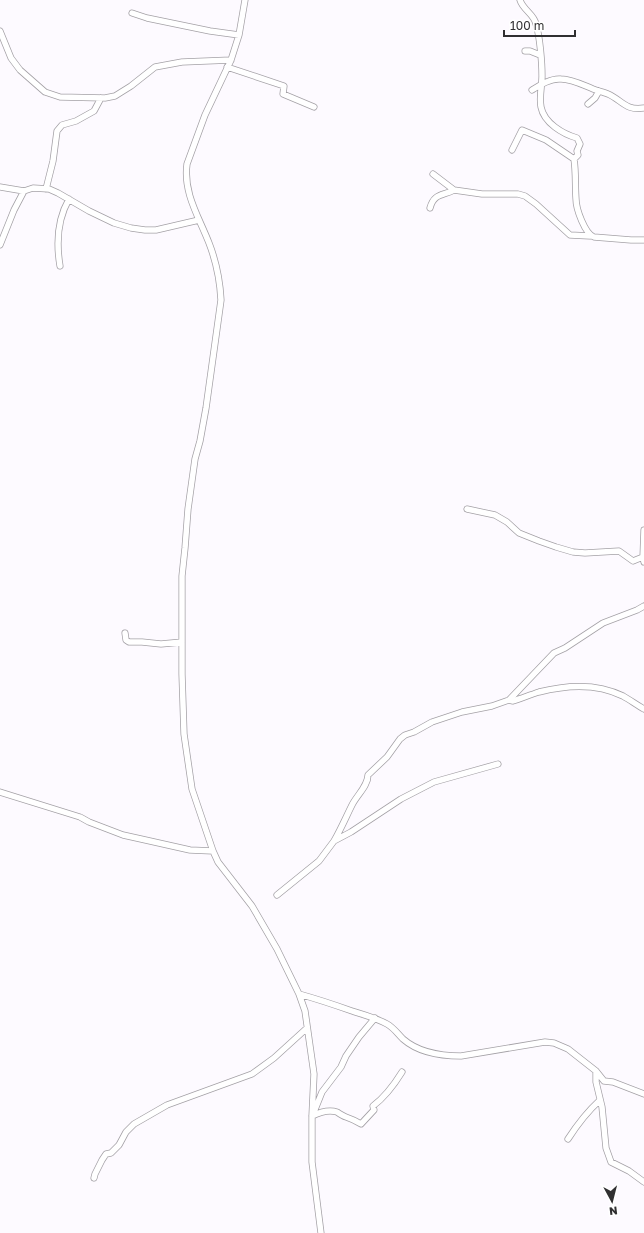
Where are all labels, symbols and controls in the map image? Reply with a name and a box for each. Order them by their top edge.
scale bar [504,12,575,38]
text: 100 m [510,18,544,33]
north arrow [592,1181,632,1221]
text: N [608,1204,618,1218]

